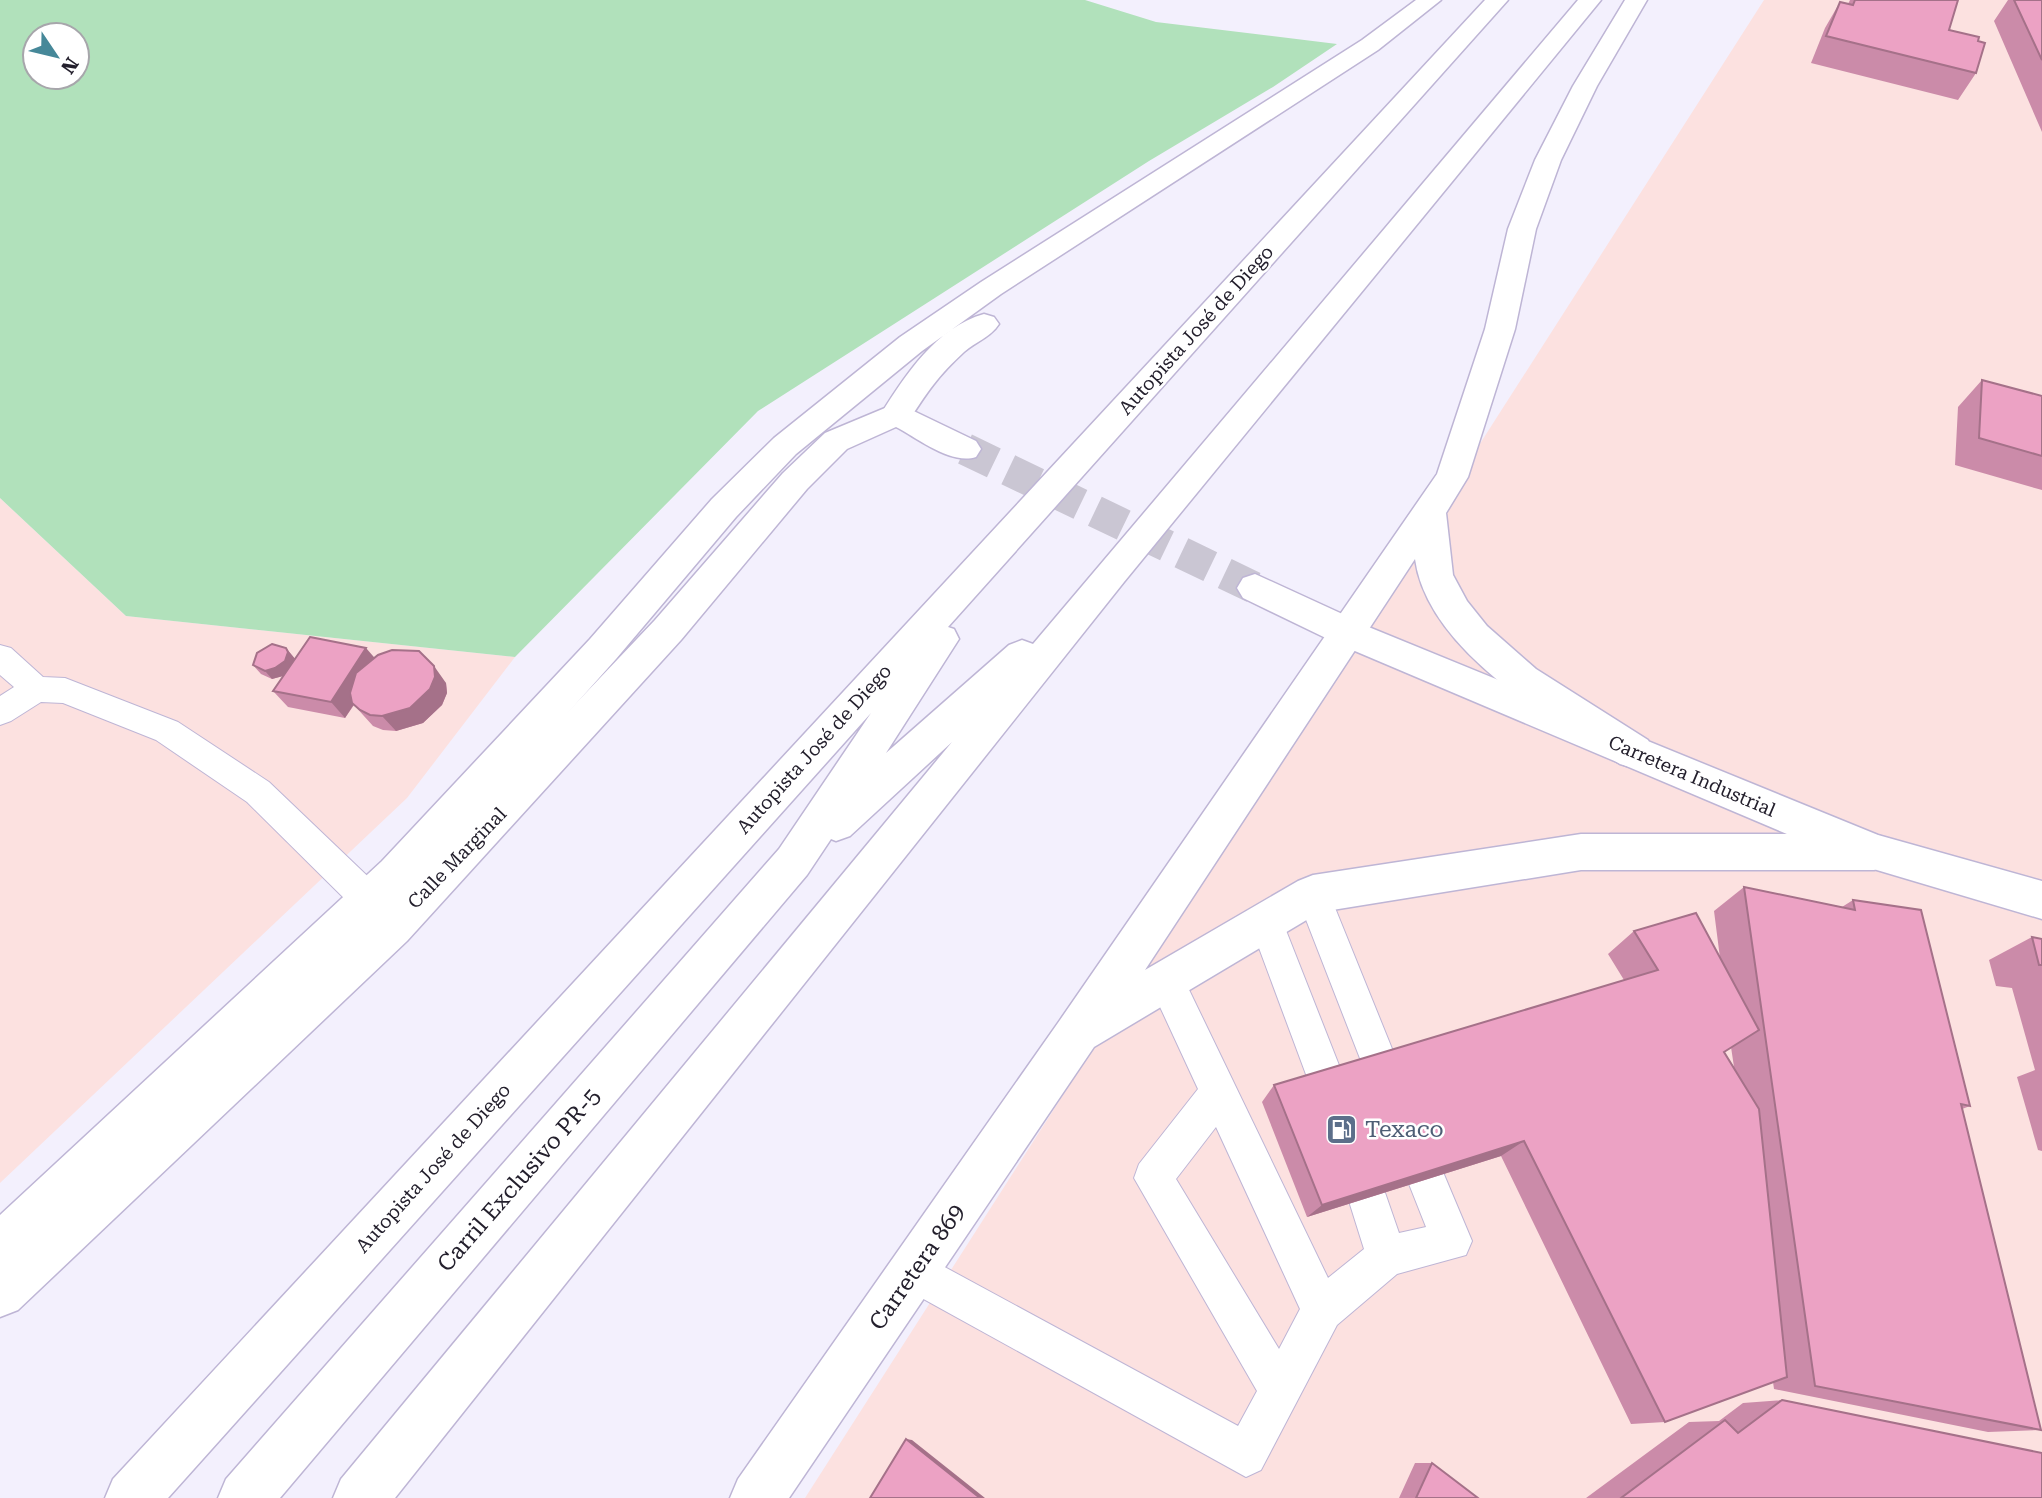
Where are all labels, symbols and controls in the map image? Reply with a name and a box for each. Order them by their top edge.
north arrow [21,21,91,91]
text: N [56,53,83,78]
street label: Autopista José de Diego [1114,241,1278,419]
street label: Autopista José de Diego [732,660,896,838]
street label: Carretera Industrial [1605,730,1779,822]
street label: Calle Marginal [403,802,511,913]
street label: Autopista José de Diego [351,1079,515,1257]
street label: Carril Exclusivo PR-5 [432,1083,606,1277]
fuel station icon: Texaco [1325,1112,1359,1146]
place label: Texaco [1365,1116,1444,1143]
street label: Carretera 869 [864,1199,970,1335]

